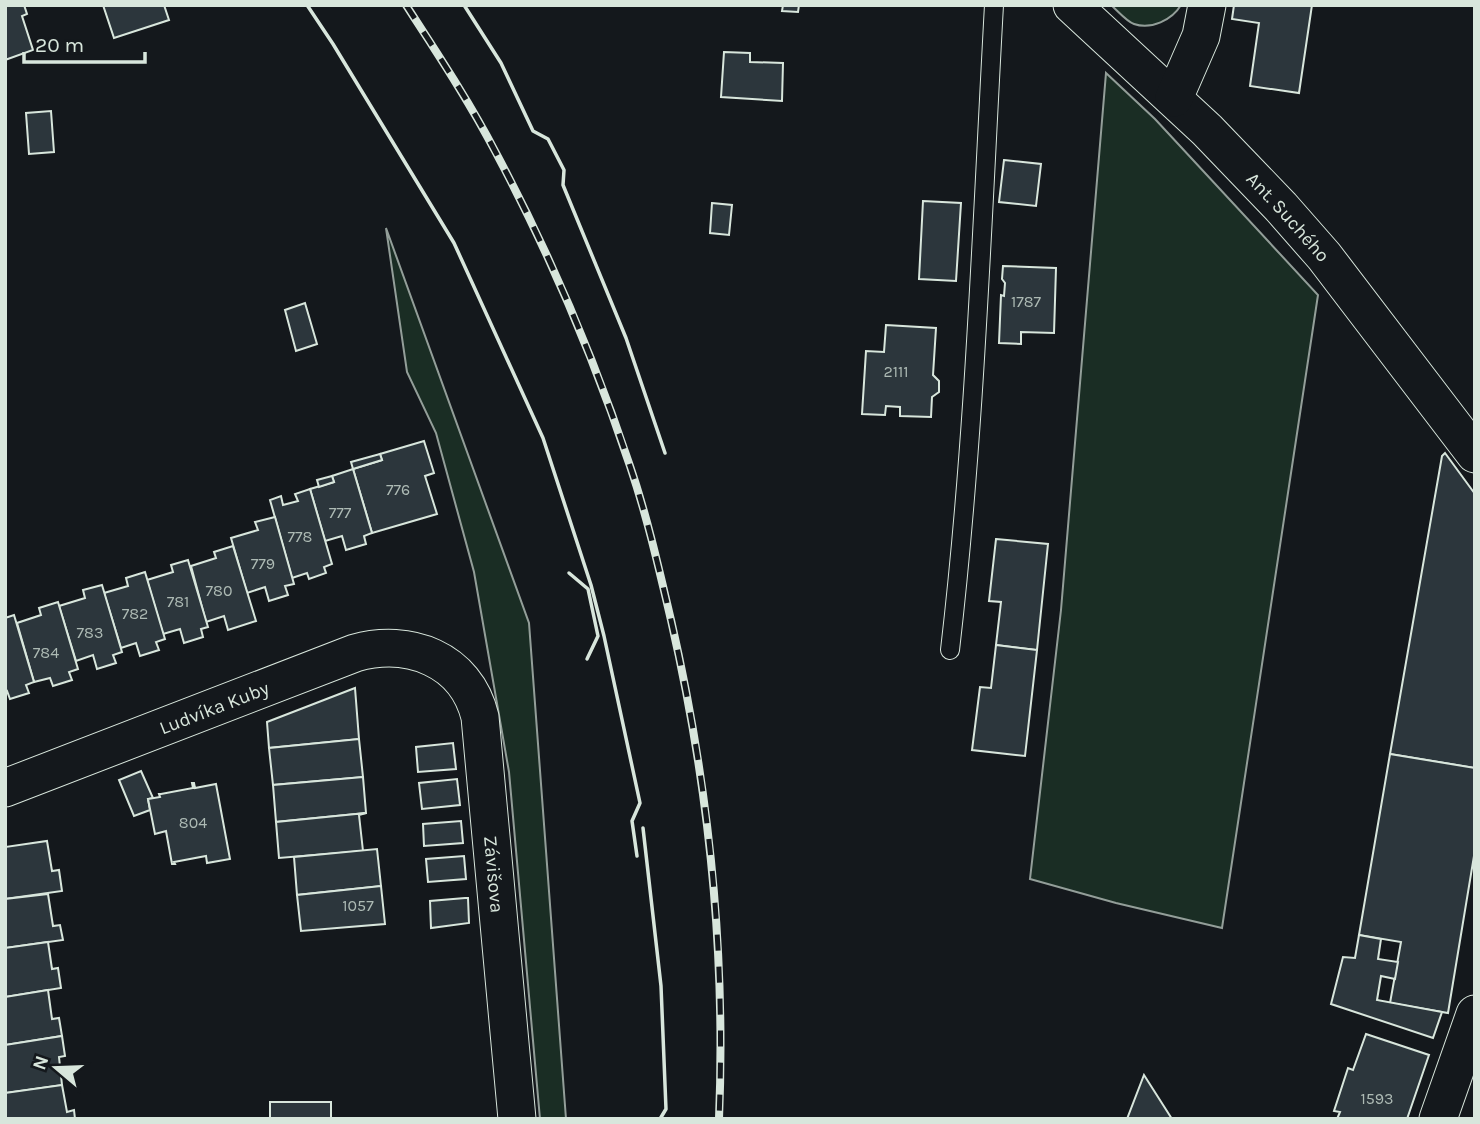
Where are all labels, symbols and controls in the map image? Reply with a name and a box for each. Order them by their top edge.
scale bar [24,21,145,65]
text: 20 m [35,33,84,57]
street label: Ant. Suchého [1242,168,1334,267]
house number: 1787 [1011,292,1042,311]
house number: 2111 [883,362,909,381]
house number: 776 [386,480,410,499]
house number: 777 [329,503,352,522]
house number: 778 [288,527,312,546]
house number: 779 [251,554,275,573]
house number: 780 [206,581,232,600]
house number: 781 [167,592,189,611]
house number: 782 [122,604,148,623]
house number: 783 [77,623,103,642]
house number: 784 [33,643,59,662]
street label: Ludvíka Kuby [156,677,272,739]
house number: 804 [179,813,207,832]
street label: Závišova [479,835,508,914]
house number: 1057 [342,896,374,915]
north arrow [21,1033,91,1103]
text: N [28,1053,53,1073]
house number: 1593 [1360,1089,1394,1108]

